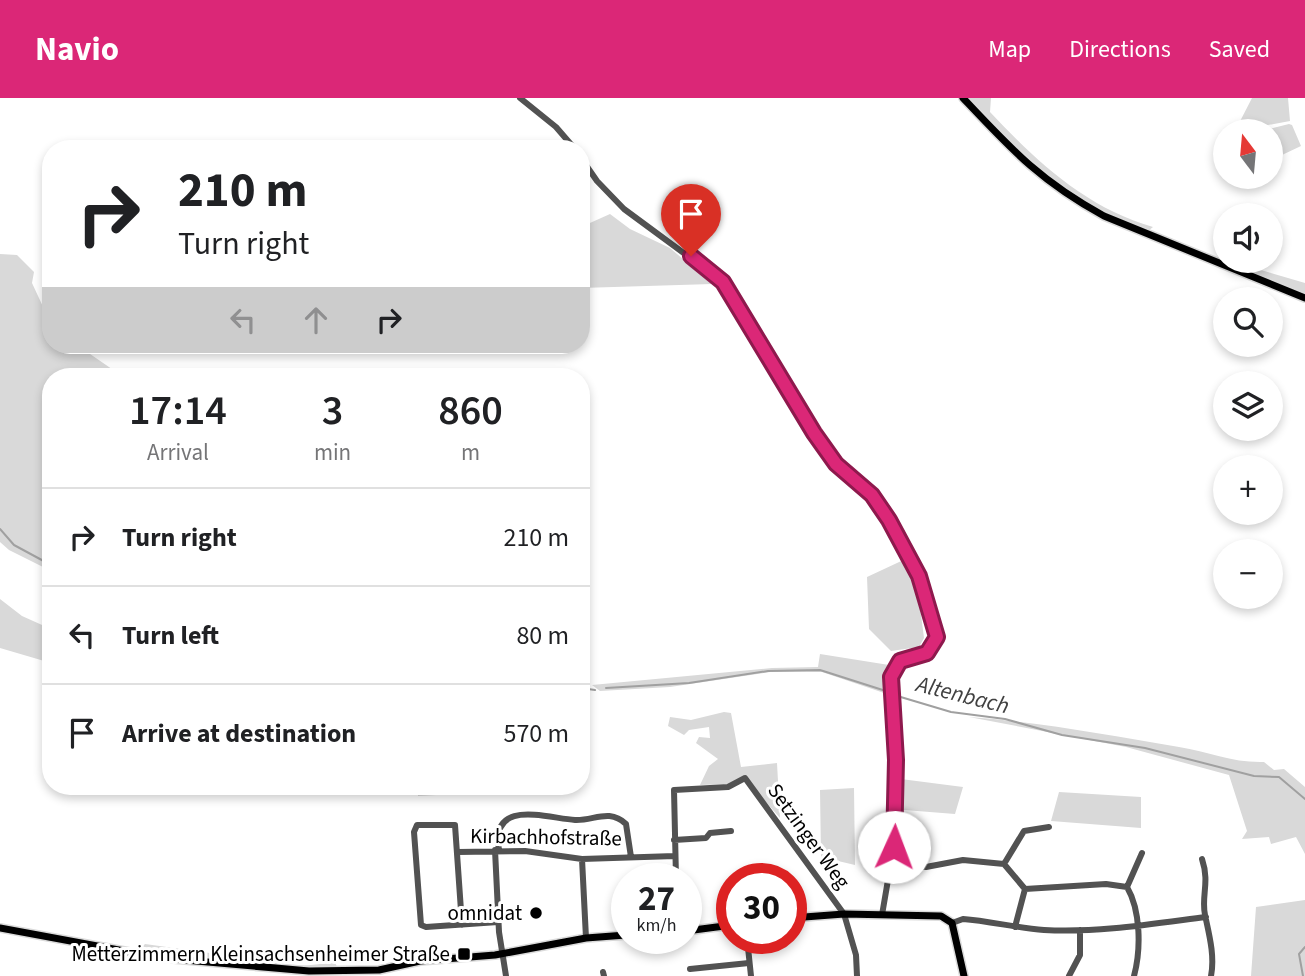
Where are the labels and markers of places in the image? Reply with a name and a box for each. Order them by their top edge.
pin [661,184,721,256]
place label: omnidat [448,898,522,928]
marker: omnidat [528,905,544,921]
place label: Metterzimmern Kleinsachsenheimer Straße [71,939,450,969]
marker: Metterzimmern Kleinsachsenheimer Straße [456,946,472,962]

